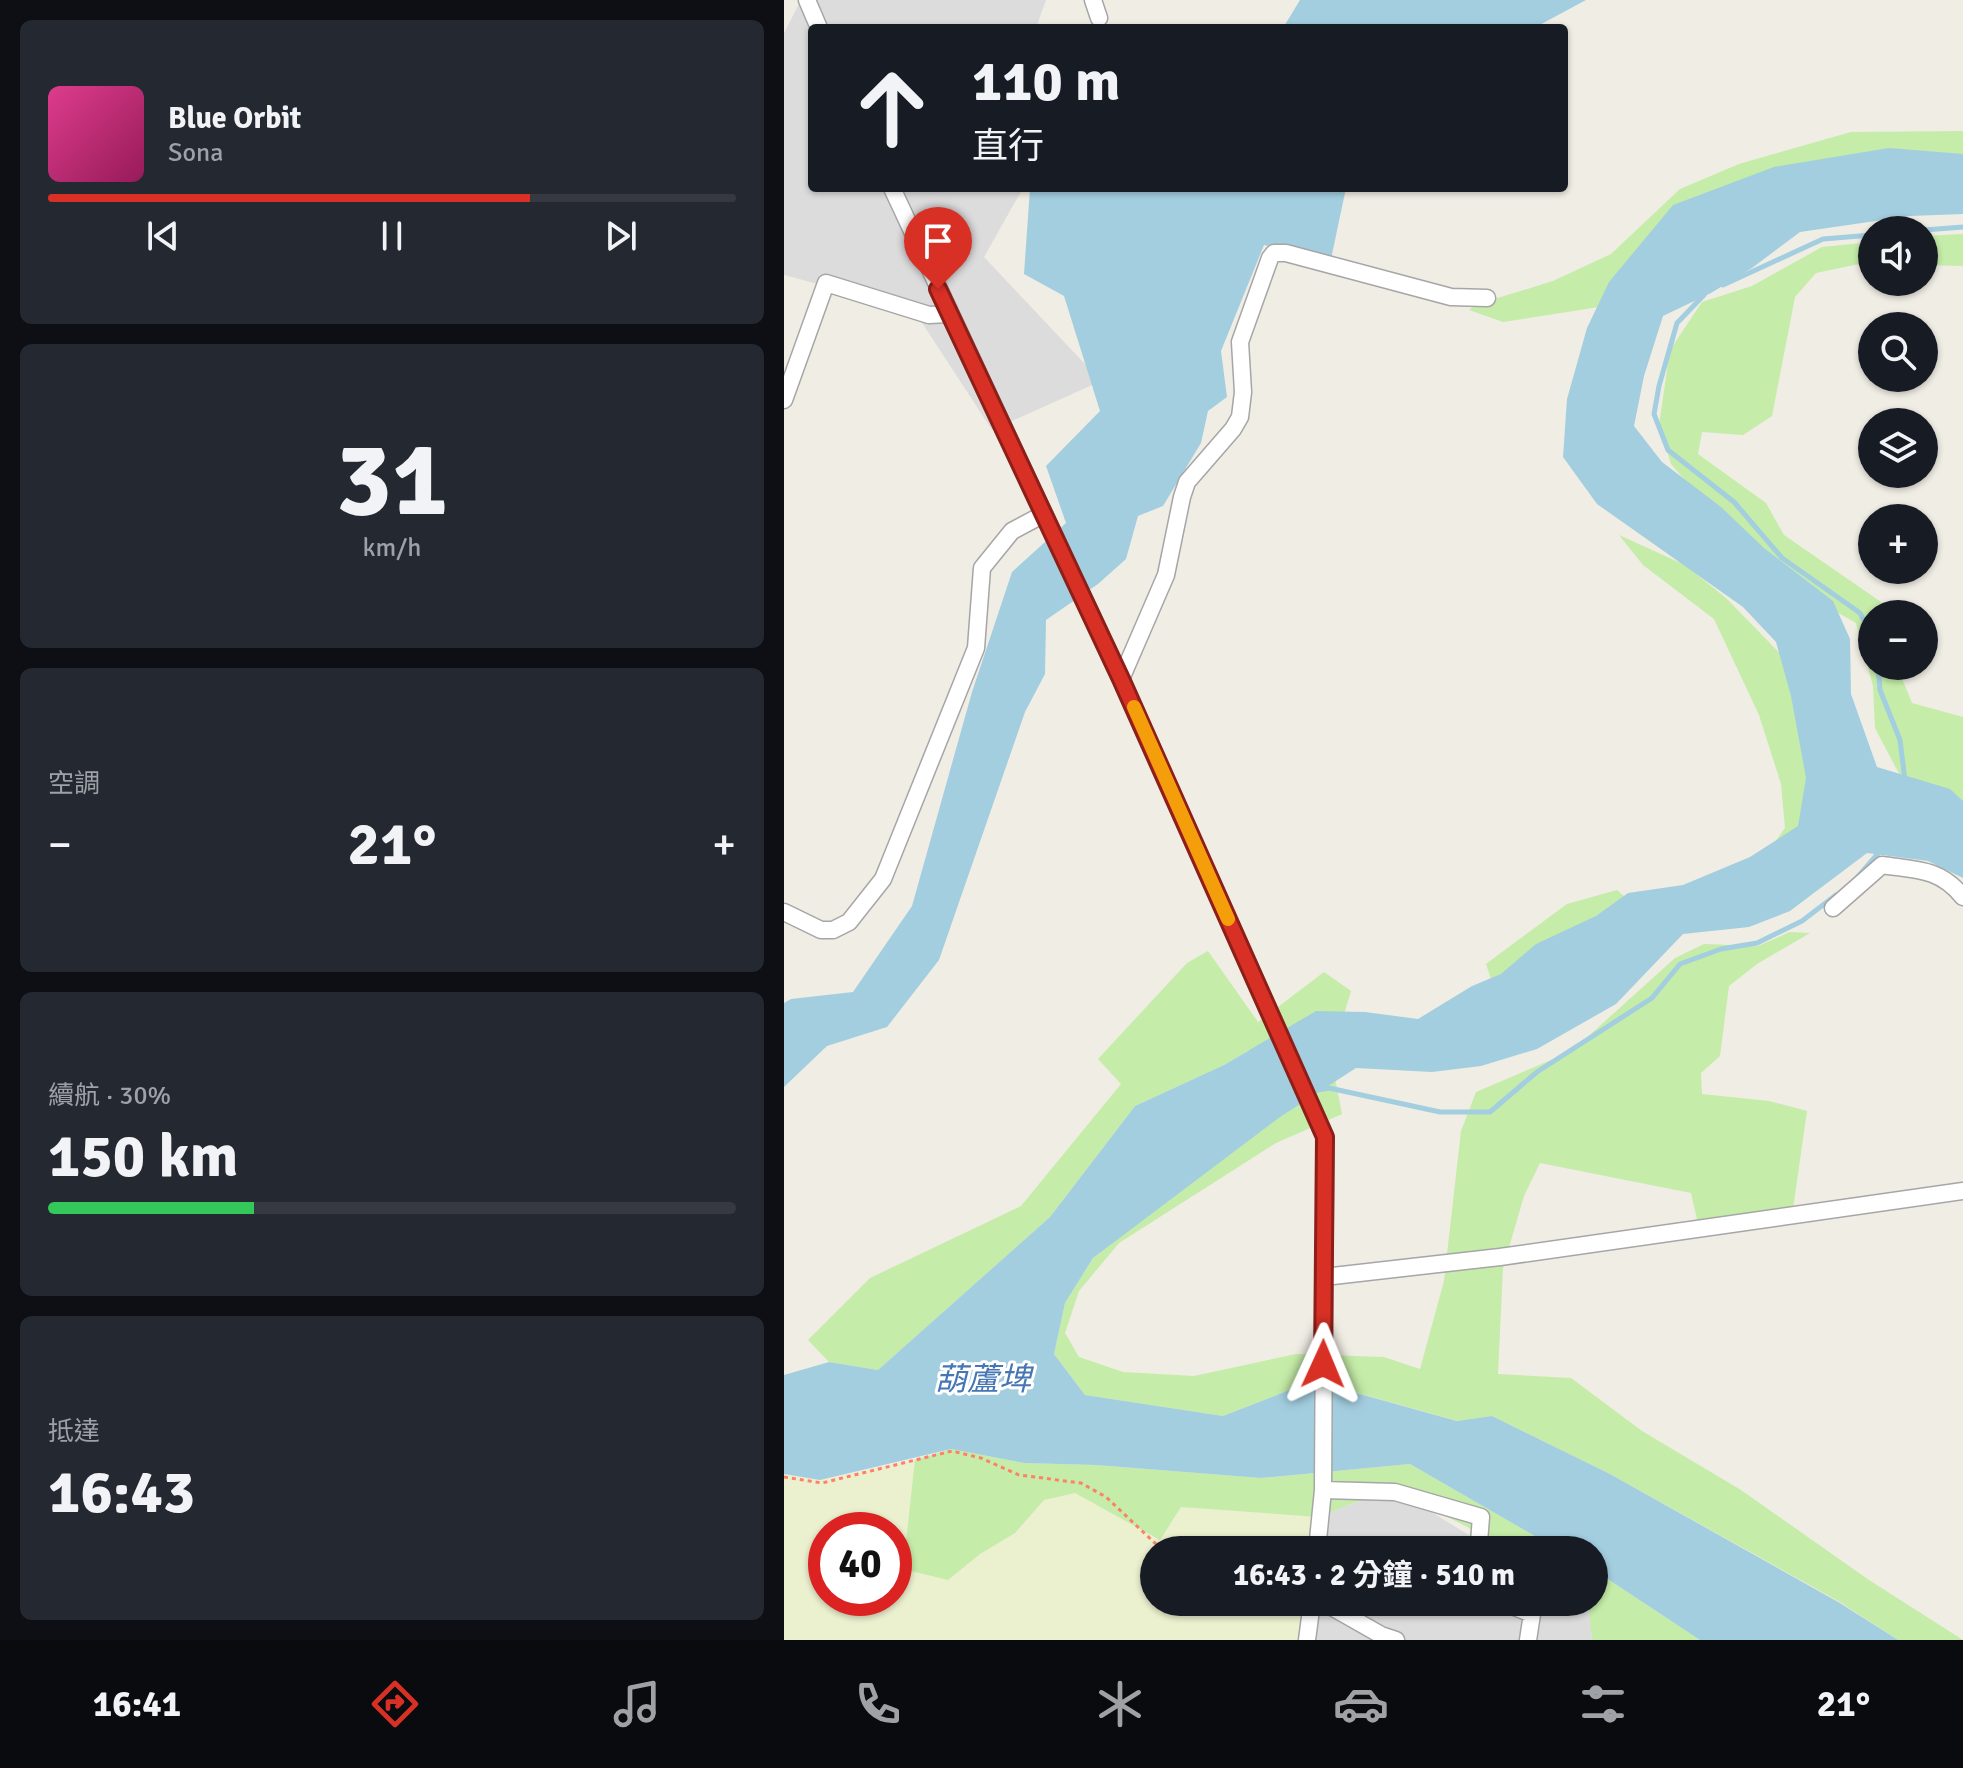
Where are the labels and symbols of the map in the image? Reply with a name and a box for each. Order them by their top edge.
pin [904,207,972,289]
position arrow [1281,1322,1365,1406]
water label: 葫蘆埤 [935,1360,1035,1399]
speed limit sign: 40 [808,1512,912,1616]

